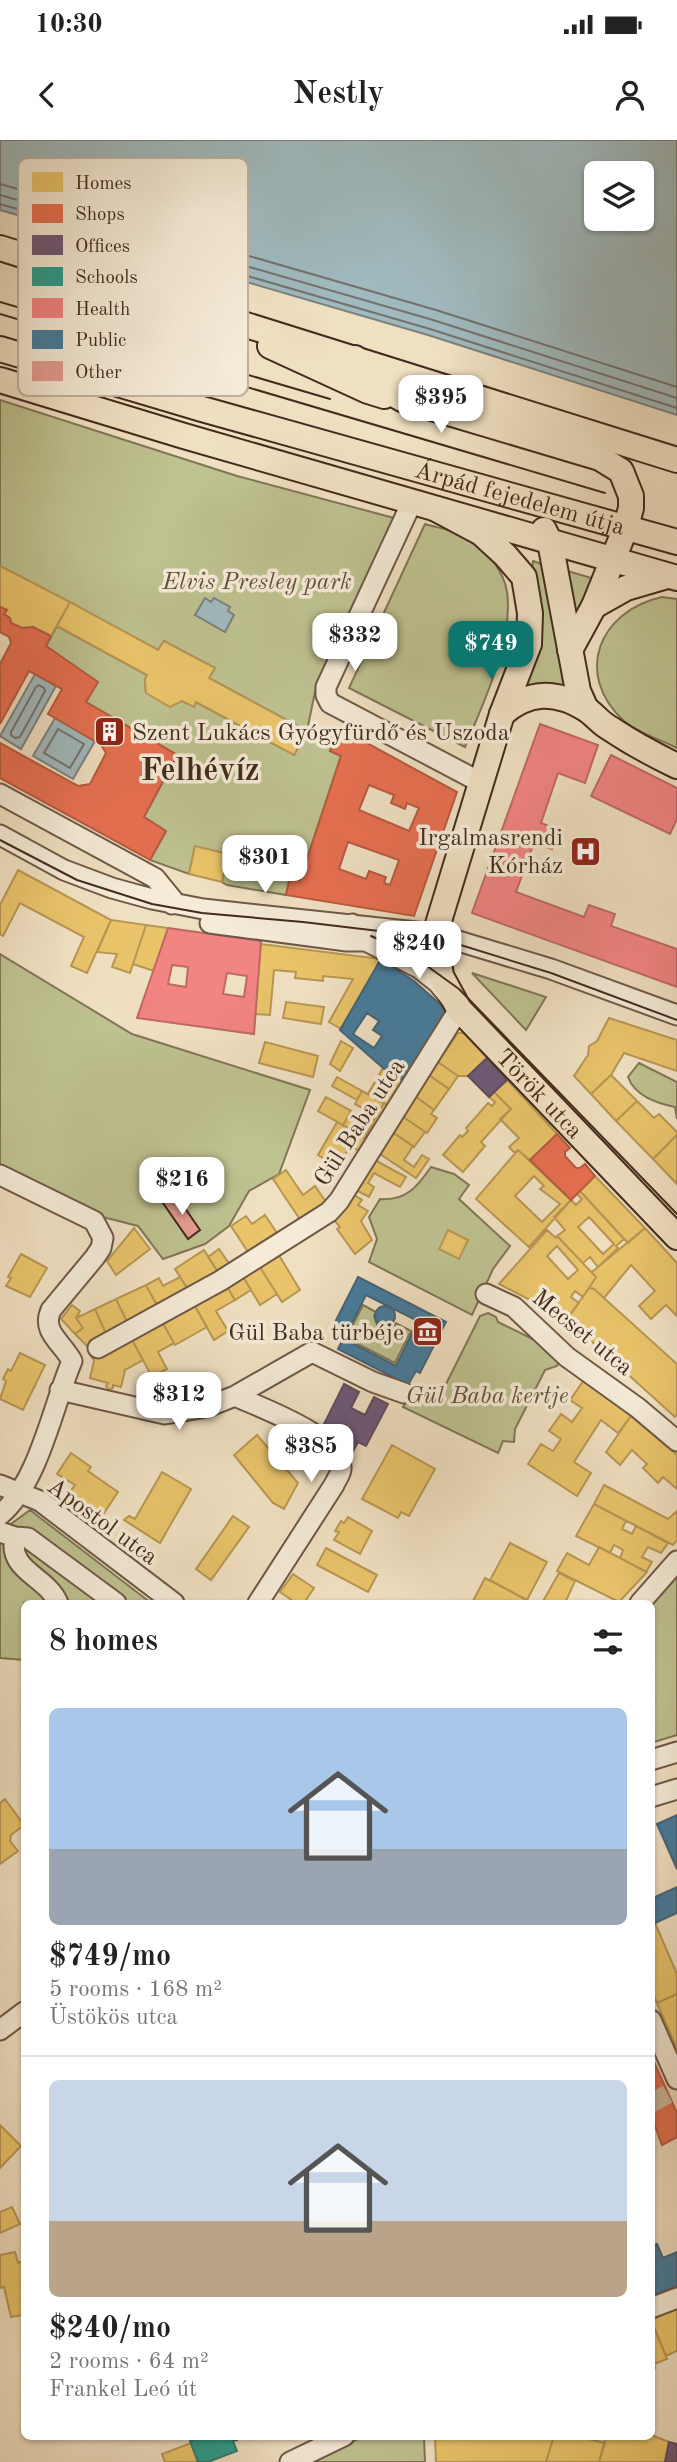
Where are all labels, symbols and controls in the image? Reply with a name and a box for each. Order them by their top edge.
text: 10:30 [35,12,103,38]
icon: back [28,76,66,114]
icon: person [611,76,649,114]
text: Nestly [293,79,384,111]
legend [18,158,248,396]
map controls [584,161,654,231]
button: layers [584,161,654,231]
text: Homes [75,175,131,194]
text: Shops [75,206,125,225]
text: Offices [75,238,130,257]
text: Schools [75,269,138,288]
text: Health [75,301,130,320]
text: Public [75,332,126,351]
text: Other [75,364,122,383]
pin: $395 [400,376,482,435]
text: $395 [414,386,468,409]
street label: Árpád fejedelem útja [412,455,627,541]
park label: Elvis Presley park [161,571,352,595]
pin: $332 [314,614,396,673]
pin: $749 [450,622,532,681]
text: $332 [328,624,382,647]
text: $749 [464,632,518,655]
building icon: Szent Lukács Gyógyfürdő és Uszoda [92,715,126,749]
place label: Szent Lukács Gyógyfürdő és Uszoda [132,722,510,746]
district label: Felhévíz [140,756,260,788]
place label: Irgalmasrendi Kórház [418,827,563,879]
hospital icon: Irgalmasrendi Kórház [569,834,603,868]
pin: $301 [224,836,306,895]
text: $301 [238,846,292,869]
pin: $240 [378,922,460,981]
text: $240 [392,932,446,955]
street label: Török utca [490,1045,586,1144]
street label: Gül Baba utca [311,1055,411,1191]
pin: $216 [141,1158,223,1217]
text: $216 [155,1168,209,1191]
street label: Mecset utca [527,1286,637,1381]
museum icon: Gül Baba türbéje [410,1315,444,1349]
place label: Gül Baba türbéje [228,1322,404,1346]
pin: $312 [138,1372,220,1432]
text: $312 [152,1383,206,1406]
park label: Gül Baba kertje [406,1385,569,1409]
pin: $385 [270,1424,352,1484]
text: $385 [284,1435,338,1458]
street label: Apostol utca [42,1475,162,1571]
icon: filters [589,1623,627,1661]
text: 8 homes [49,1627,158,1657]
icon: home [275,1753,401,1879]
text: $749/mo [49,1942,171,1972]
text: 5 rooms · 168 m² [49,1978,222,2001]
text: Üstökös utca [49,2006,178,2029]
icon: home [275,2125,401,2251]
text: $240/mo [49,2314,171,2344]
text: 2 rooms · 64 m² [49,2350,209,2373]
text: Frankel Leó út [49,2378,197,2401]

